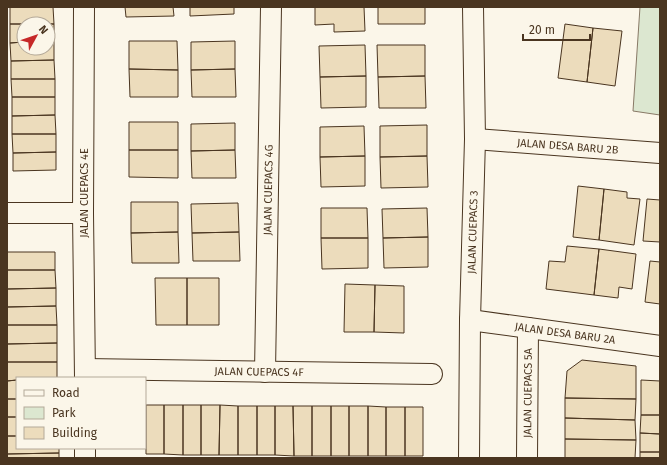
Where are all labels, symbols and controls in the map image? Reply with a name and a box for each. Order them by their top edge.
north arrow [16,16,56,56]
scale bar [523,16,590,42]
text: N [36,23,51,37]
text: 20 m [529,23,555,37]
street label: JALAN DESA BARU 2B [516,136,619,157]
street label: JALAN CUEPACS 4G [261,144,276,236]
street label: JALAN CUEPACS 4E [78,148,91,238]
street label: JALAN CUEPACS 3 [465,190,481,274]
street label: JALAN DESA BARU 2A [514,320,617,347]
street label: JALAN CUEPACS 5A [521,347,535,438]
street label: JALAN CUEPACS 4F [214,365,304,379]
legend [16,377,146,449]
text: Road [52,386,80,400]
text: Park [52,406,76,420]
text: Building [52,426,98,440]

